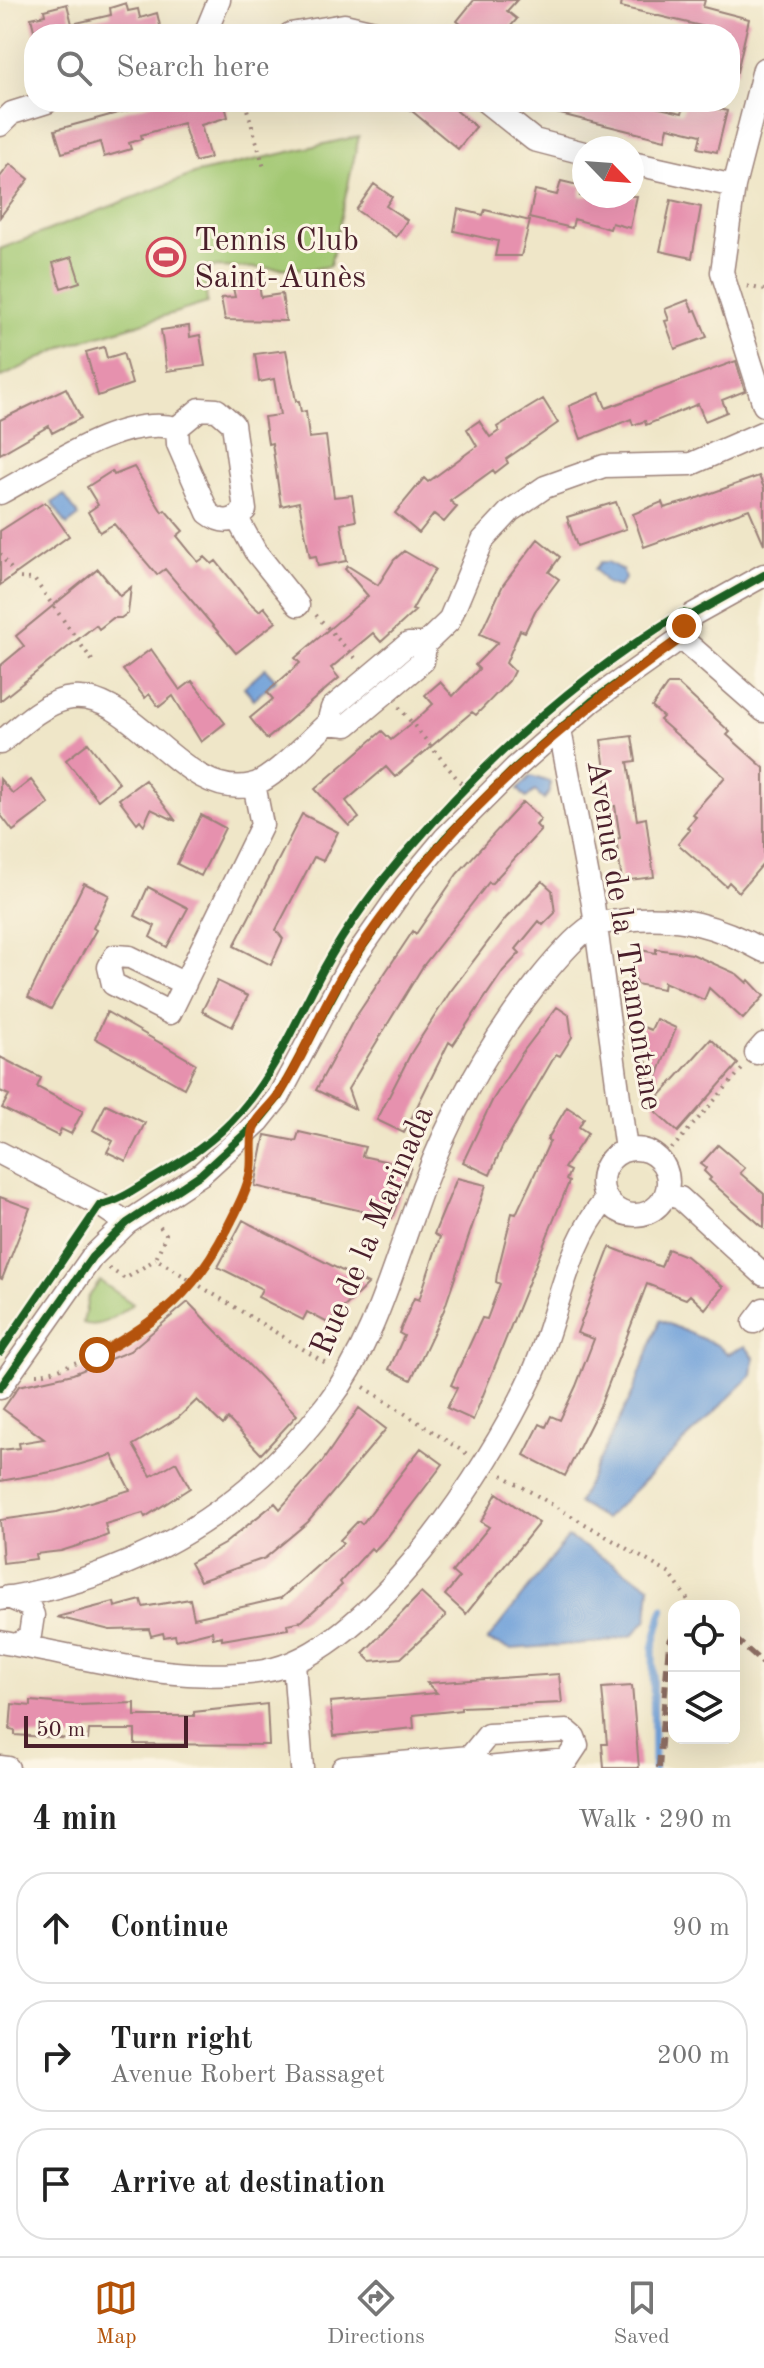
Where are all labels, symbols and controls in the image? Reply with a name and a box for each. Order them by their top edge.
search box [24,24,740,112]
icon: search [52,46,96,90]
text: Search here [116,53,270,83]
north arrow [572,136,644,208]
place label: Tennis Club Saint-Aunès [194,226,366,295]
sports icon: Tennis Club Saint-Aunès [145,236,187,278]
route end [666,608,702,644]
street label: Avenue de la Tramontane [580,758,667,1113]
street label: Rue de la Marinada [307,1102,441,1361]
route start [79,1337,115,1373]
map controls [668,1600,740,1744]
button: locate [668,1600,740,1672]
button: layers [668,1672,740,1744]
scale bar [24,1712,188,1748]
text: 50 m [36,1719,85,1741]
text: 4 min [32,1803,117,1837]
text: Walk · 290 m [578,1807,732,1833]
icon: ahead [34,1906,78,1950]
text: Continue [110,1913,229,1943]
text: 90 m [672,1915,730,1941]
text: Turn right [110,2025,252,2055]
icon: right [34,2034,78,2078]
text: 200 m [657,2043,730,2069]
text: Avenue Robert Bassaget [110,2062,385,2088]
icon: arrive [34,2162,78,2206]
text: Arrive at destination [110,2169,385,2199]
tab: Map [94,2276,138,2351]
tab: Directions [327,2276,425,2351]
tab: Saved [614,2276,670,2351]

